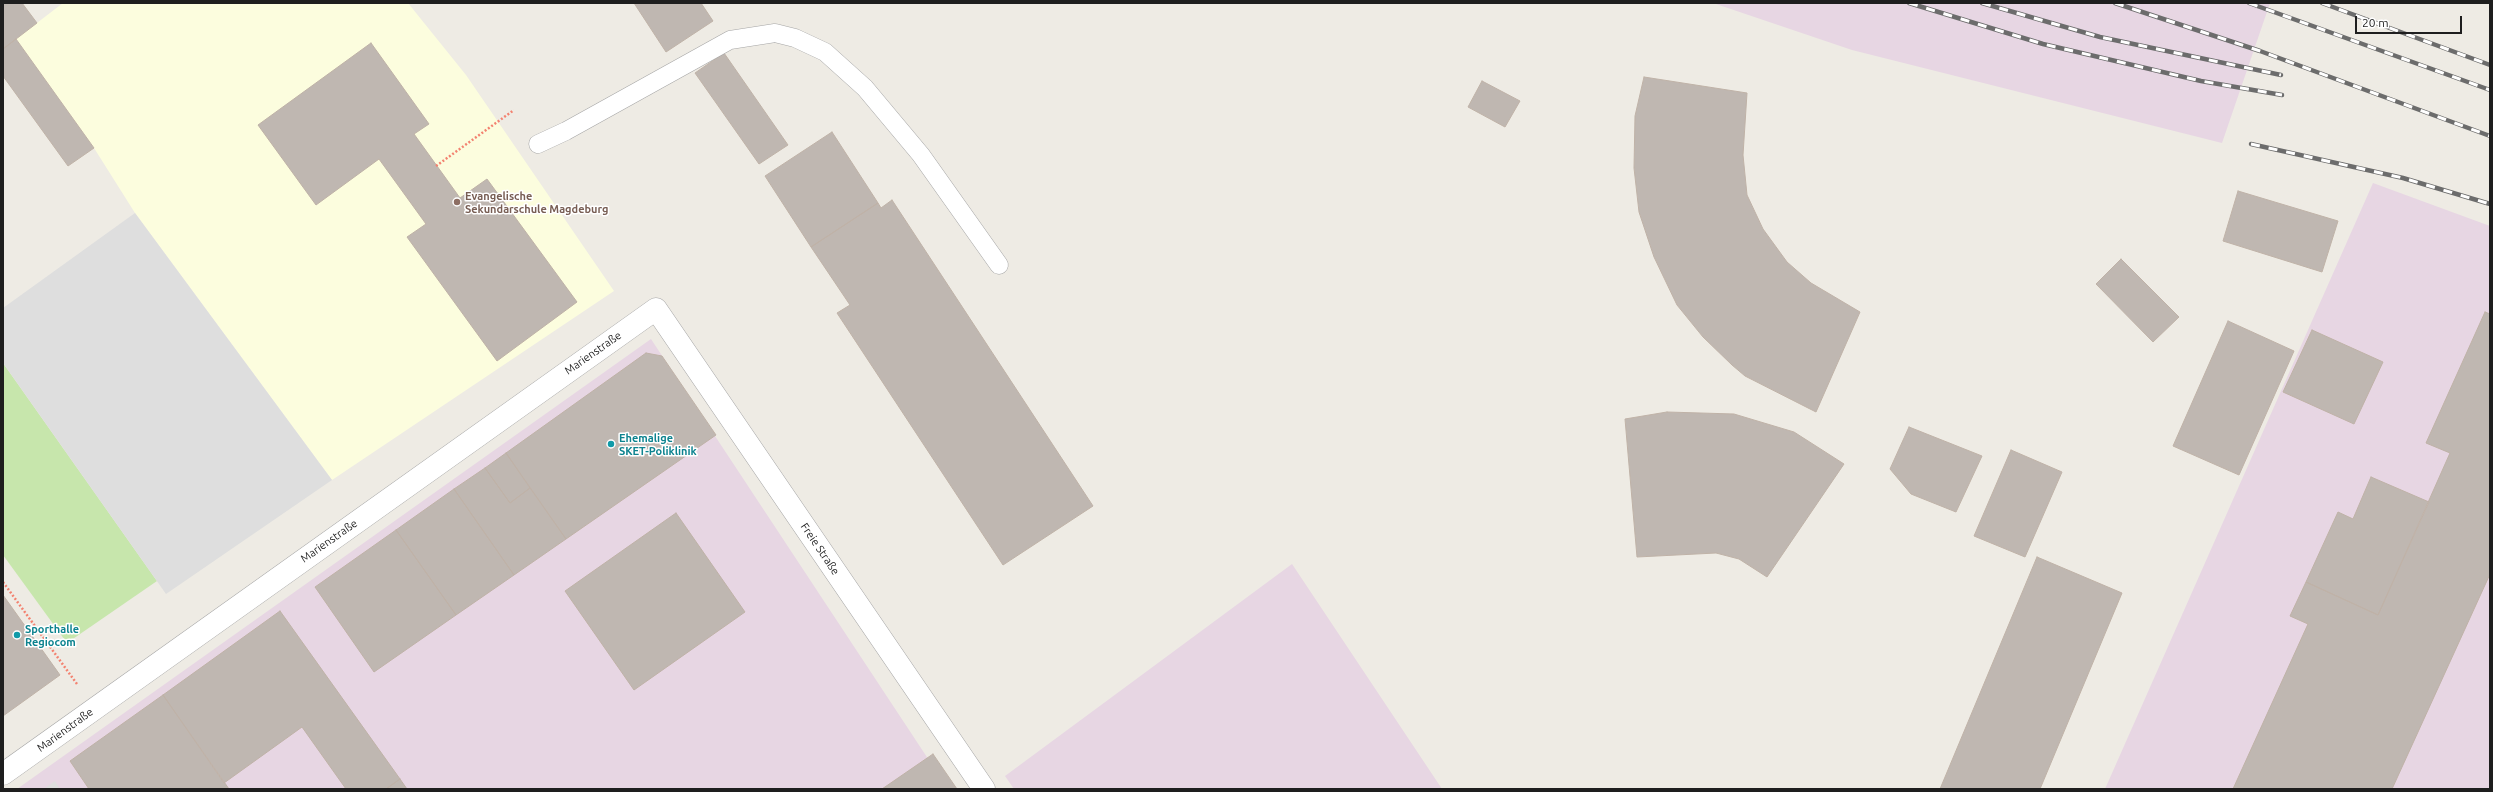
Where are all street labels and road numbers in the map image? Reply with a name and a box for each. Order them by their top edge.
street label: Marienstraße [562,329,624,377]
street label: Marienstraße [298,517,360,565]
street label: Freie Straße [798,521,842,577]
street label: Marienstraße [34,705,96,755]

